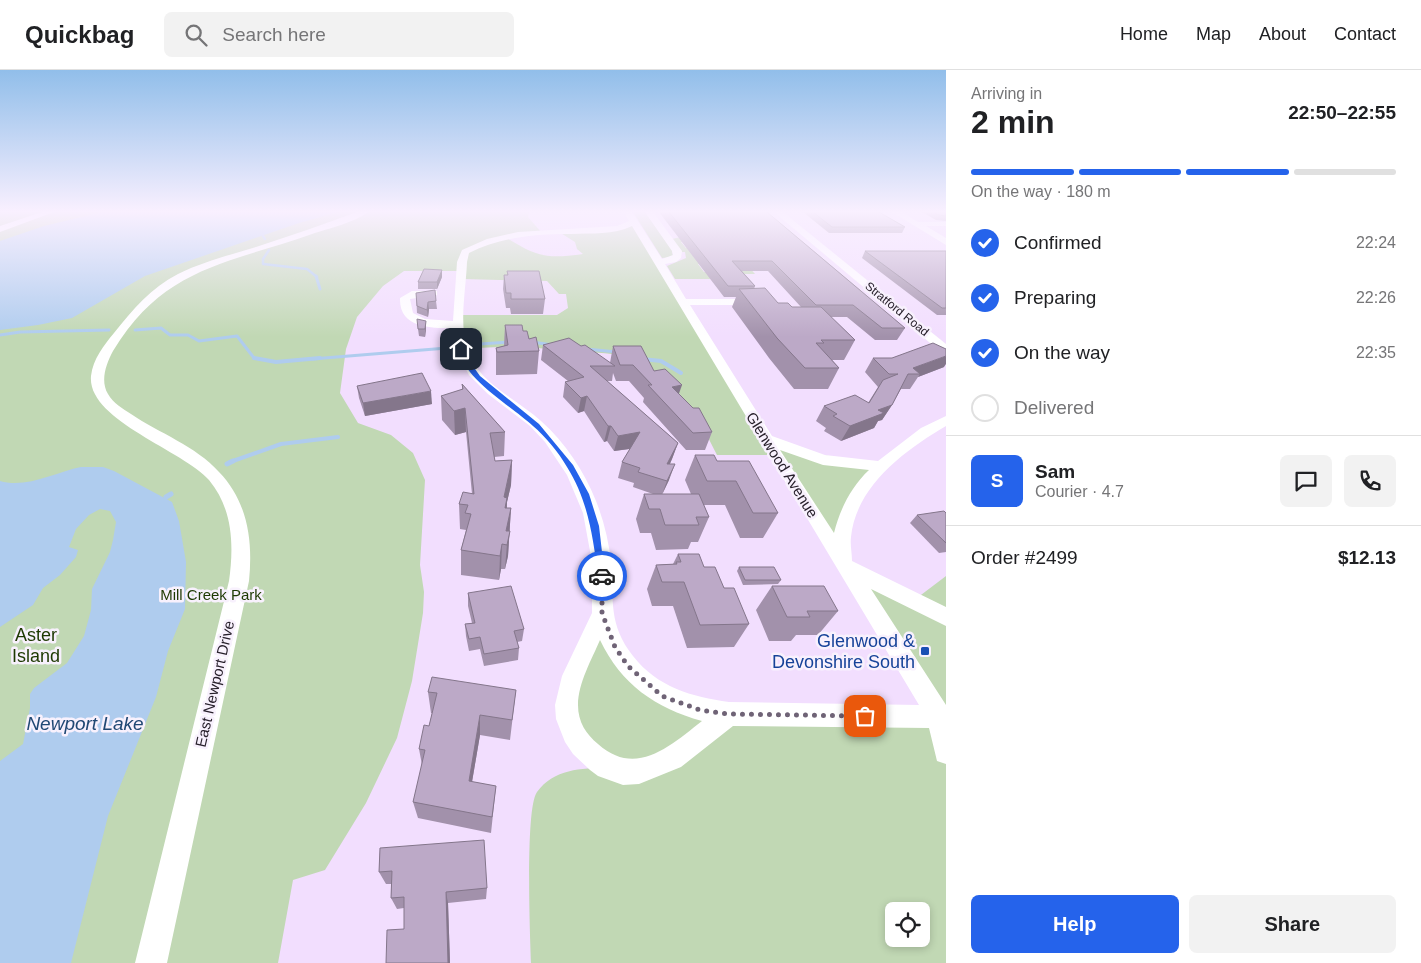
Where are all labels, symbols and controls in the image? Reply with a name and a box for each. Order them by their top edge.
search box [164,12,514,57]
text: Quickbag [25,21,134,48]
icon: search [182,21,210,49]
text: Search here [222,24,326,45]
text: Home [1120,24,1168,44]
text: Map [1196,24,1231,44]
text: About [1259,24,1306,44]
text: Contact [1334,24,1396,44]
text: Arriving in [971,85,1042,102]
text: 22:50–22:55 [1288,102,1396,123]
text: 2 min [971,104,1055,140]
text: On the way · 180 m [971,183,1111,200]
icon: check [971,229,999,257]
text: Confirmed [1014,232,1102,253]
text: 22:24 [1356,234,1396,251]
street label: Stratford Road [862,279,932,339]
icon: check [971,284,999,312]
text: Preparing [1014,287,1096,308]
text: 22:26 [1356,289,1396,306]
pin [440,328,482,370]
icon: home [447,335,475,363]
icon: check [971,339,999,367]
text: On the way [1014,342,1110,363]
text: 22:35 [1356,344,1396,361]
text: Delivered [1014,397,1094,418]
street label: Glenwood Avenue [743,409,822,521]
button: chat [1280,455,1332,507]
button: phone [1344,455,1396,507]
text: Sam [1035,461,1075,482]
text: S [991,470,1003,491]
text: Courier · 4.7 [1035,483,1124,500]
text: Order #2499 [971,547,1078,568]
text: $12.13 [1338,547,1396,568]
courier [577,551,627,601]
icon: car [588,562,616,590]
park label: Mill Creek Park [160,586,262,603]
street label: East Newport Drive [192,619,237,749]
park label: Aster Island [12,625,60,666]
place label: Glenwood & Devonshire South [772,631,915,672]
marker: Glenwood & Devonshire South [919,645,931,657]
pin [844,695,886,737]
icon: bag [851,702,879,730]
water label: Newport Lake [26,713,144,734]
button: Help [971,895,1179,953]
button: Share [1189,895,1396,953]
map controls [885,902,930,947]
button: locate [885,902,930,947]

